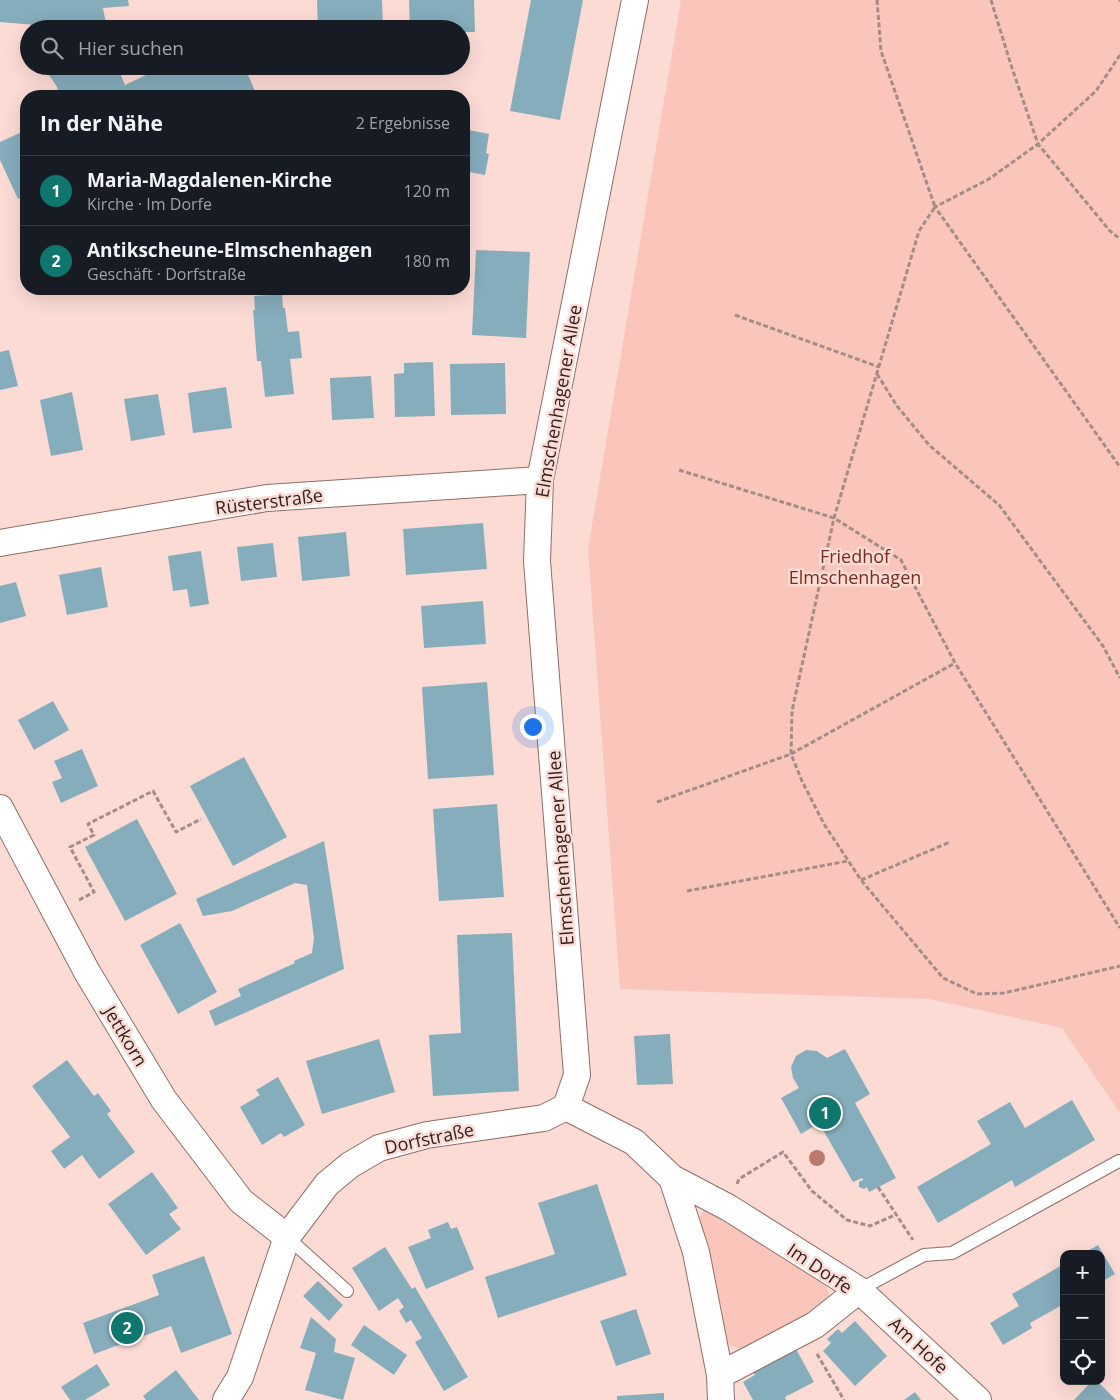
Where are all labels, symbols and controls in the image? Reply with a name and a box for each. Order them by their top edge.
search box [20,20,470,75]
icon: search [38,34,66,62]
text: Hier suchen [78,35,184,61]
text: In der Nähe [40,109,163,137]
text: 2 Ergebnisse [356,112,450,134]
text: Maria-Magdalenen-Kirche [87,167,332,193]
text: 1 [51,180,61,202]
text: 120 m [404,180,450,202]
text: Kirche · Im Dorfe [87,193,212,215]
text: Antikscheune-Elmschenhagen [87,237,373,263]
text: 2 [51,250,61,272]
text: 180 m [404,250,450,272]
text: Geschäft · Dorfstraße [87,263,246,285]
street label: Elmschenhagener Allee [529,303,587,499]
street label: Rüsterstraße [214,482,324,520]
park label: Friedhof Elmschenhagen [789,544,921,589]
your location [520,714,546,740]
street label: Elmschenhagener Allee [541,750,579,946]
street label: Jettkorn [98,1000,153,1071]
pin: 1 [809,1094,841,1132]
street label: Dorfstraße [382,1117,476,1159]
street label: Im Dorfe [783,1237,857,1299]
map controls [1060,1250,1105,1385]
button: + [1060,1250,1105,1295]
button: − [1060,1295,1105,1340]
pin: 2 [111,1309,143,1347]
street label: Am Hofe [884,1311,954,1379]
button: locate [1060,1340,1105,1385]

